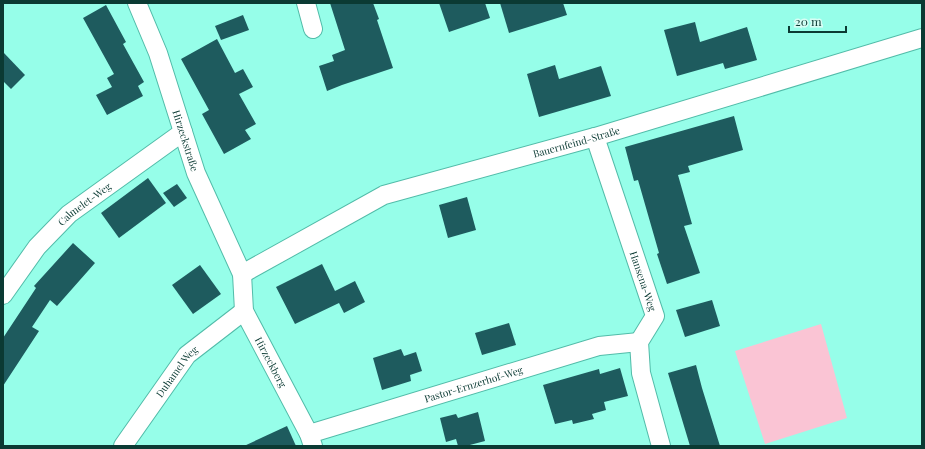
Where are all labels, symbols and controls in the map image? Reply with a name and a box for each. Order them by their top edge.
scale bar [789,8,846,34]
text: 20 m [795,13,822,29]
street label: Hirzeckstraße [169,108,202,173]
street label: Bauernfeind-Straße [531,123,621,161]
street label: Calmelet-Weg [54,179,114,229]
street label: Hansena-Weg [627,249,660,314]
street label: Hirzeckberg [252,334,290,391]
street label: Duhamel Weg [152,342,201,400]
street label: Pastor-Ernzerhof-Weg [423,362,525,406]

